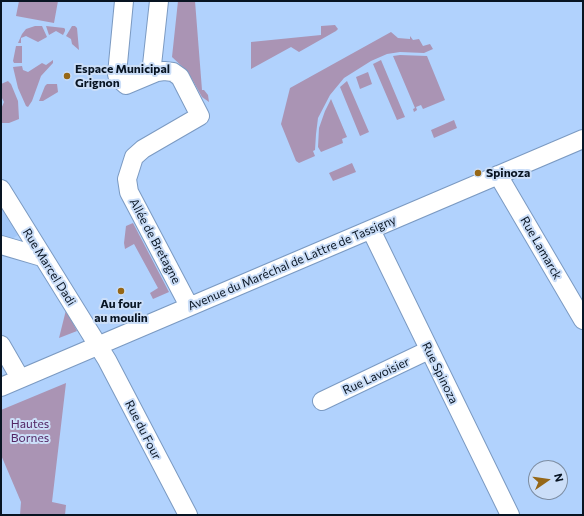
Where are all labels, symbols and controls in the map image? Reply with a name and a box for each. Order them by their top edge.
place label: Espace Municipal Grignon [75,62,170,90]
marker: Espace Municipal Grignon [62,71,72,81]
place label: Spinoza [486,166,530,180]
marker: Spinoza [473,168,483,178]
street label: Allée de Bretagne [126,196,184,286]
street label: Avenue du Maréchal de Lattre de Tassigny [186,212,398,314]
street label: Rue Lamarck [517,214,565,282]
street label: Rue Marcel Dadi [20,226,78,308]
marker: Au four au moulin [116,286,126,296]
place label: Au four au moulin [94,297,148,325]
street label: Rue Spinoza [419,340,461,406]
street label: Rue Lavoisier [340,354,412,398]
street label: Rue du Four [122,398,164,462]
park label: Hautes Bornes [11,417,49,445]
north arrow [528,460,568,500]
text: N [552,472,566,483]

